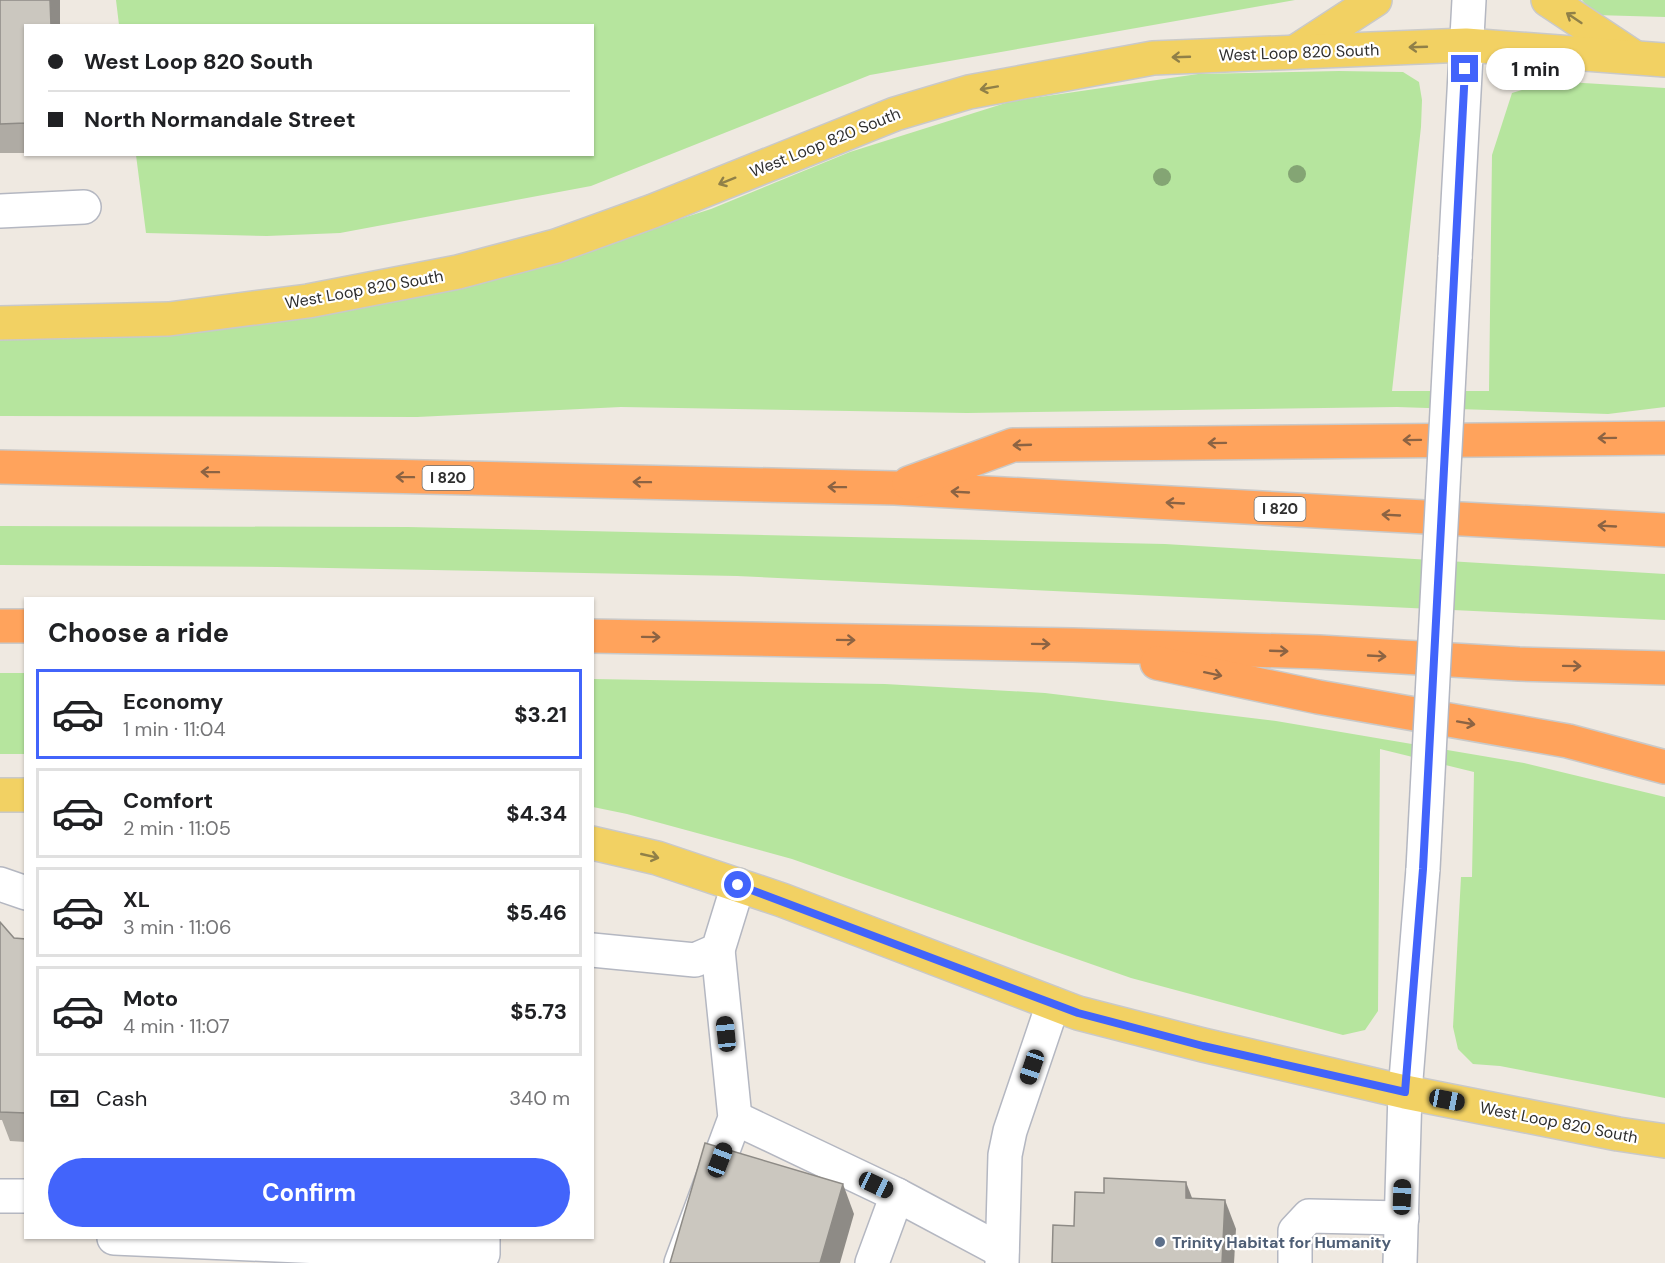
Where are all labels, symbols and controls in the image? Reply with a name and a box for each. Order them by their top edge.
one-way arrow [1566,12,1582,24]
street label: West Loop 820 South [1218,39,1380,66]
one-way arrow [1409,41,1429,53]
text: West Loop 820 South [84,47,313,76]
callout: 1 min [1486,48,1585,90]
one-way arrow [1172,51,1192,62]
route end [1451,55,1478,82]
text: 1 min [1511,56,1560,82]
one-way arrow [980,83,999,94]
street label: West Loop 820 South [747,103,903,182]
text: North Normandale Street [84,105,355,134]
one-way arrow [718,176,736,187]
street label: West Loop 820 South [283,265,445,314]
one-way arrow [1597,432,1617,444]
one-way arrow [1402,434,1422,446]
one-way arrow [1207,437,1227,448]
one-way arrow [1012,439,1032,451]
one-way arrow [201,466,221,478]
road number: I 820 [422,466,474,490]
one-way arrow [395,471,415,482]
one-way arrow [632,477,652,488]
one-way arrow [827,481,847,493]
one-way arrow [950,486,970,497]
road number: I 820 [1254,497,1306,521]
one-way arrow [1166,498,1186,509]
one-way arrow [1381,509,1401,520]
one-way arrow [1597,521,1617,532]
text: Choose a ride [48,615,229,650]
one-way arrow [640,631,660,643]
one-way arrow [835,635,855,646]
one-way arrow [1030,638,1050,650]
one-way arrow [1268,645,1288,657]
one-way arrow [1367,651,1387,662]
one-way arrow [1562,660,1582,671]
one-way arrow [1203,669,1222,681]
icon: car [51,687,105,741]
text: Economy [123,687,223,716]
text: $3.21 [514,700,567,729]
text: 1 min · 11:04 [123,716,226,742]
one-way arrow [1456,718,1475,729]
icon: car [51,786,105,840]
text: Comfort [123,786,213,815]
text: $4.34 [506,799,567,828]
text: 2 min · 11:05 [123,815,231,841]
one-way arrow [640,851,659,863]
route start [724,871,751,898]
icon: car [51,885,105,939]
text: XL [123,885,150,914]
text: $5.46 [506,898,567,927]
text: 3 min · 11:06 [123,914,232,940]
icon: car [51,984,105,1038]
text: Moto [123,984,178,1013]
text: $5.73 [510,997,567,1026]
text: 4 min · 11:07 [123,1013,230,1039]
car [715,1015,737,1053]
car [1018,1047,1046,1087]
icon: cash [48,1082,81,1115]
text: Cash [96,1084,147,1113]
text: 340 m [509,1085,570,1111]
car [1428,1088,1466,1112]
street label: West Loop 820 South [1478,1097,1640,1148]
car [705,1140,735,1180]
button: Confirm [48,1158,570,1227]
car [856,1169,896,1201]
car [1392,1179,1412,1215]
place label: Trinity Habitat for Humanity [1172,1232,1391,1253]
marker: Trinity Habitat for Humanity [1153,1235,1167,1249]

